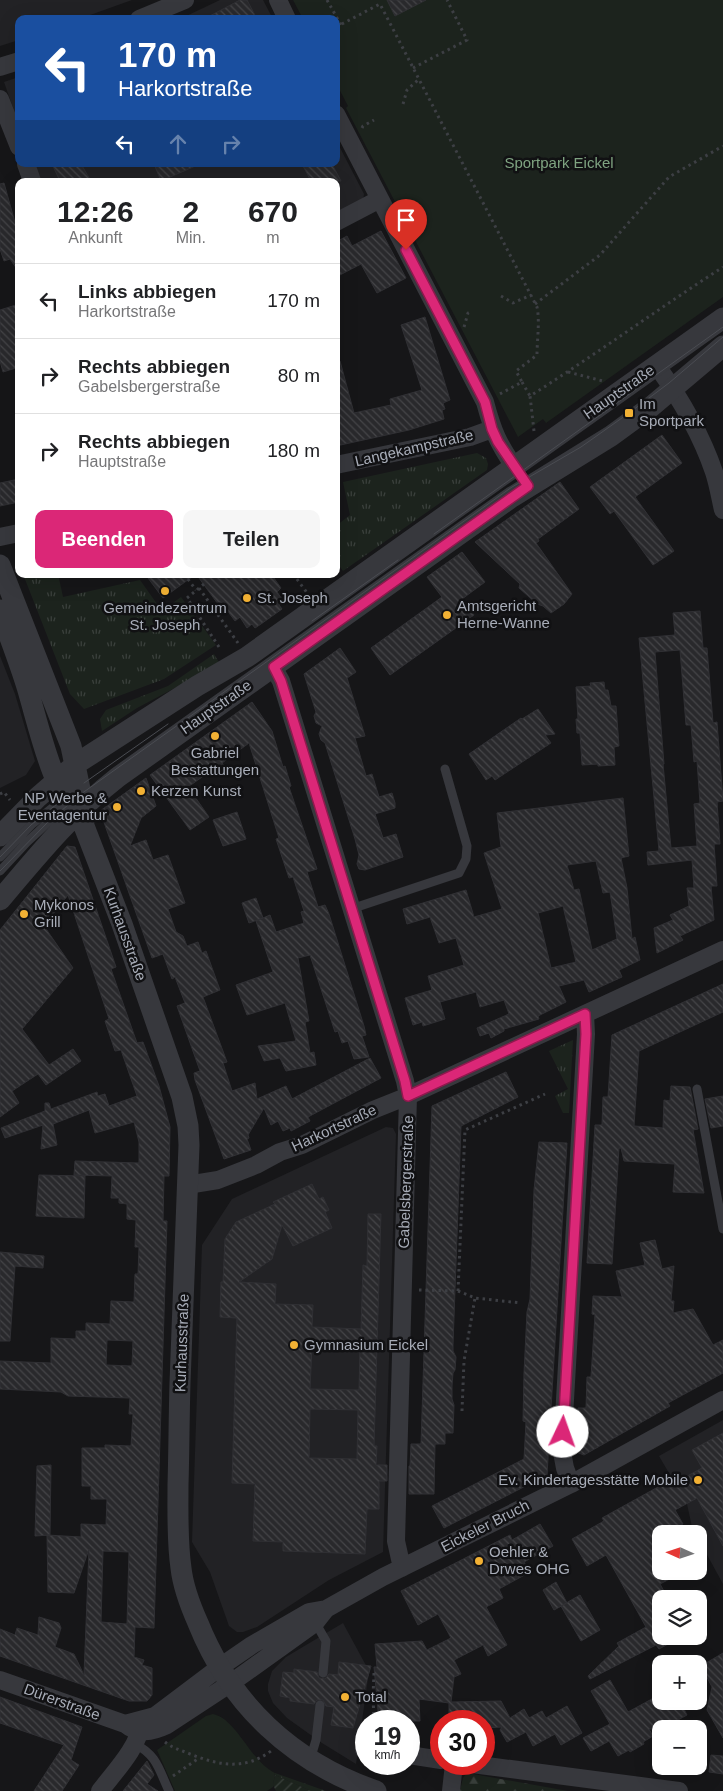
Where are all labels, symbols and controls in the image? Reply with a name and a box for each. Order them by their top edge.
icon: left [35,35,100,100]
text: 170 m [118,35,217,74]
text: Harkortstraße [118,76,252,101]
icon: left [111,130,139,158]
icon: ahead [164,130,192,158]
icon: right [217,130,245,158]
park label: Sportpark Eickel [504,154,614,171]
text: 12:26 [57,195,134,228]
text: 2 [182,195,199,228]
text: 670 [248,195,298,228]
pin [385,199,427,250]
icon: arrive [392,206,420,234]
text: Ankunft [68,229,122,246]
text: Min. [176,229,206,246]
text: m [266,229,280,246]
text: Links abbiegen [78,281,216,302]
icon: left [35,287,63,315]
text: 170 m [267,290,320,311]
text: Harkortstraße [78,303,176,320]
text: Rechts abbiegen [78,356,230,377]
street label: Hauptstraße [580,361,657,422]
icon: right [35,362,63,390]
text: 80 m [278,365,320,386]
text: Gabelsbergerstraße [78,378,220,395]
place label: Im Sportpark [639,395,705,429]
marker: Im Sportpark [623,407,635,419]
street label: Langekampstraße [353,426,475,469]
text: Rechts abbiegen [78,431,230,452]
icon: right [35,437,63,465]
text: 180 m [267,440,320,461]
text: Hauptstraße [78,453,166,470]
button: Beenden [35,510,173,568]
button: Teilen [183,510,320,568]
marker: Gemeindezentrum St. Joseph [159,585,171,597]
place label: St. Joseph [257,589,328,606]
marker: St. Joseph [241,592,253,604]
place label: Amtsgericht Herne-Wanne [457,597,550,631]
place label: Gemeindezentrum St. Joseph [103,599,227,633]
marker: Amtsgericht Herne-Wanne [441,609,453,621]
street label: Hauptstraße [177,676,254,737]
marker: Gabriel Bestattungen [209,730,221,742]
place label: Gabriel Bestattungen [171,744,259,778]
place label: Kerzen Kunst [151,782,242,799]
marker: Kerzen Kunst [135,785,147,797]
place label: NP Werbe & Eventagentur [18,789,107,823]
marker: NP Werbe & Eventagentur [111,801,123,813]
street label: Kurhausstraße [101,885,150,983]
place label: Mykonos Grill [34,896,94,930]
marker: Mykonos Grill [18,908,30,920]
street label: Harkortstraße [289,1100,379,1155]
street label: Gabelsbergerstraße [395,1115,416,1249]
street label: Kurhausstraße [171,1294,192,1392]
place label: Gymnasium Eickel [304,1336,428,1353]
marker: Gymnasium Eickel [288,1339,300,1351]
position arrow [536,1405,588,1457]
place label: Ev. Kindertagesstätte Mobile [498,1471,688,1488]
marker: Ev. Kindertagesstätte Mobile [692,1474,704,1486]
street label: Eickeler Bruch [438,1496,532,1555]
north arrow [652,1525,708,1580]
map controls [652,1525,707,1775]
place label: Oehler & Drwes OHG [489,1543,570,1577]
marker: Oehler & Drwes OHG [473,1555,485,1567]
button: layers [652,1590,707,1645]
button: + [652,1655,707,1710]
street label: Dürerstraße [22,1680,103,1723]
place label: Total [355,1688,387,1705]
marker: Total [339,1691,351,1703]
speed limit sign: 30 [430,1710,495,1775]
button: − [652,1720,707,1775]
text: 19 [374,1722,401,1750]
text: km/h [374,1748,401,1762]

